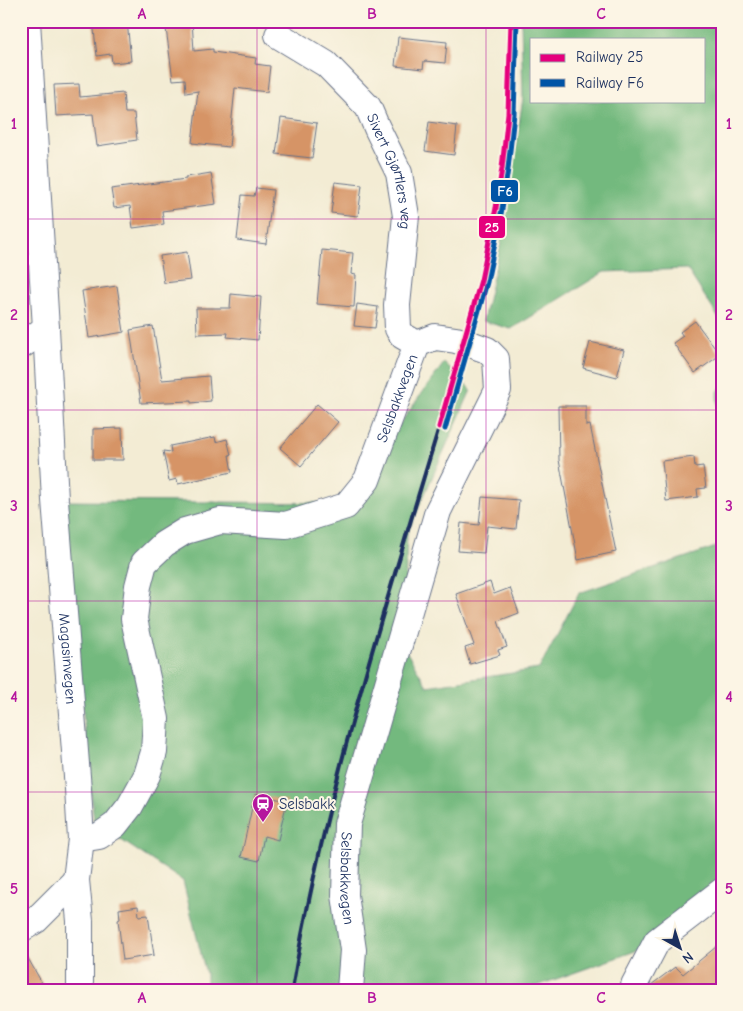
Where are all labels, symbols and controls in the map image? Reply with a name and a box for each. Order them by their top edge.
text: A [138,5,147,23]
text: B [367,5,377,23]
text: C [596,5,606,23]
legend [530,38,706,102]
text: Railway 25 [576,48,643,66]
text: Railway F6 [576,74,644,92]
street label: Sivert Gjørtlers veg [363,110,415,230]
text: 1 [11,115,17,133]
text: 1 [726,115,732,133]
line badge: F6 [490,179,519,203]
text: F6 [497,183,513,200]
line badge: 25 [478,215,506,239]
text: 25 [485,219,499,236]
text: 2 [10,306,18,324]
text: 2 [725,306,733,324]
street label: Selsbakkvegen [373,352,422,445]
text: 3 [10,497,18,515]
text: 3 [725,497,733,515]
street label: Magasinvegen [55,612,80,705]
text: 4 [10,688,18,706]
text: 4 [725,688,733,706]
station icon: Selsbakk [251,792,275,823]
place label: Selsbakk [279,795,335,813]
street label: Selsbakkvegen [336,832,358,926]
text: 5 [10,880,18,898]
text: 5 [725,880,733,898]
north arrow [656,924,706,974]
text: N [679,948,697,967]
text: A [138,989,147,1007]
text: B [367,989,377,1007]
text: C [596,989,606,1007]

